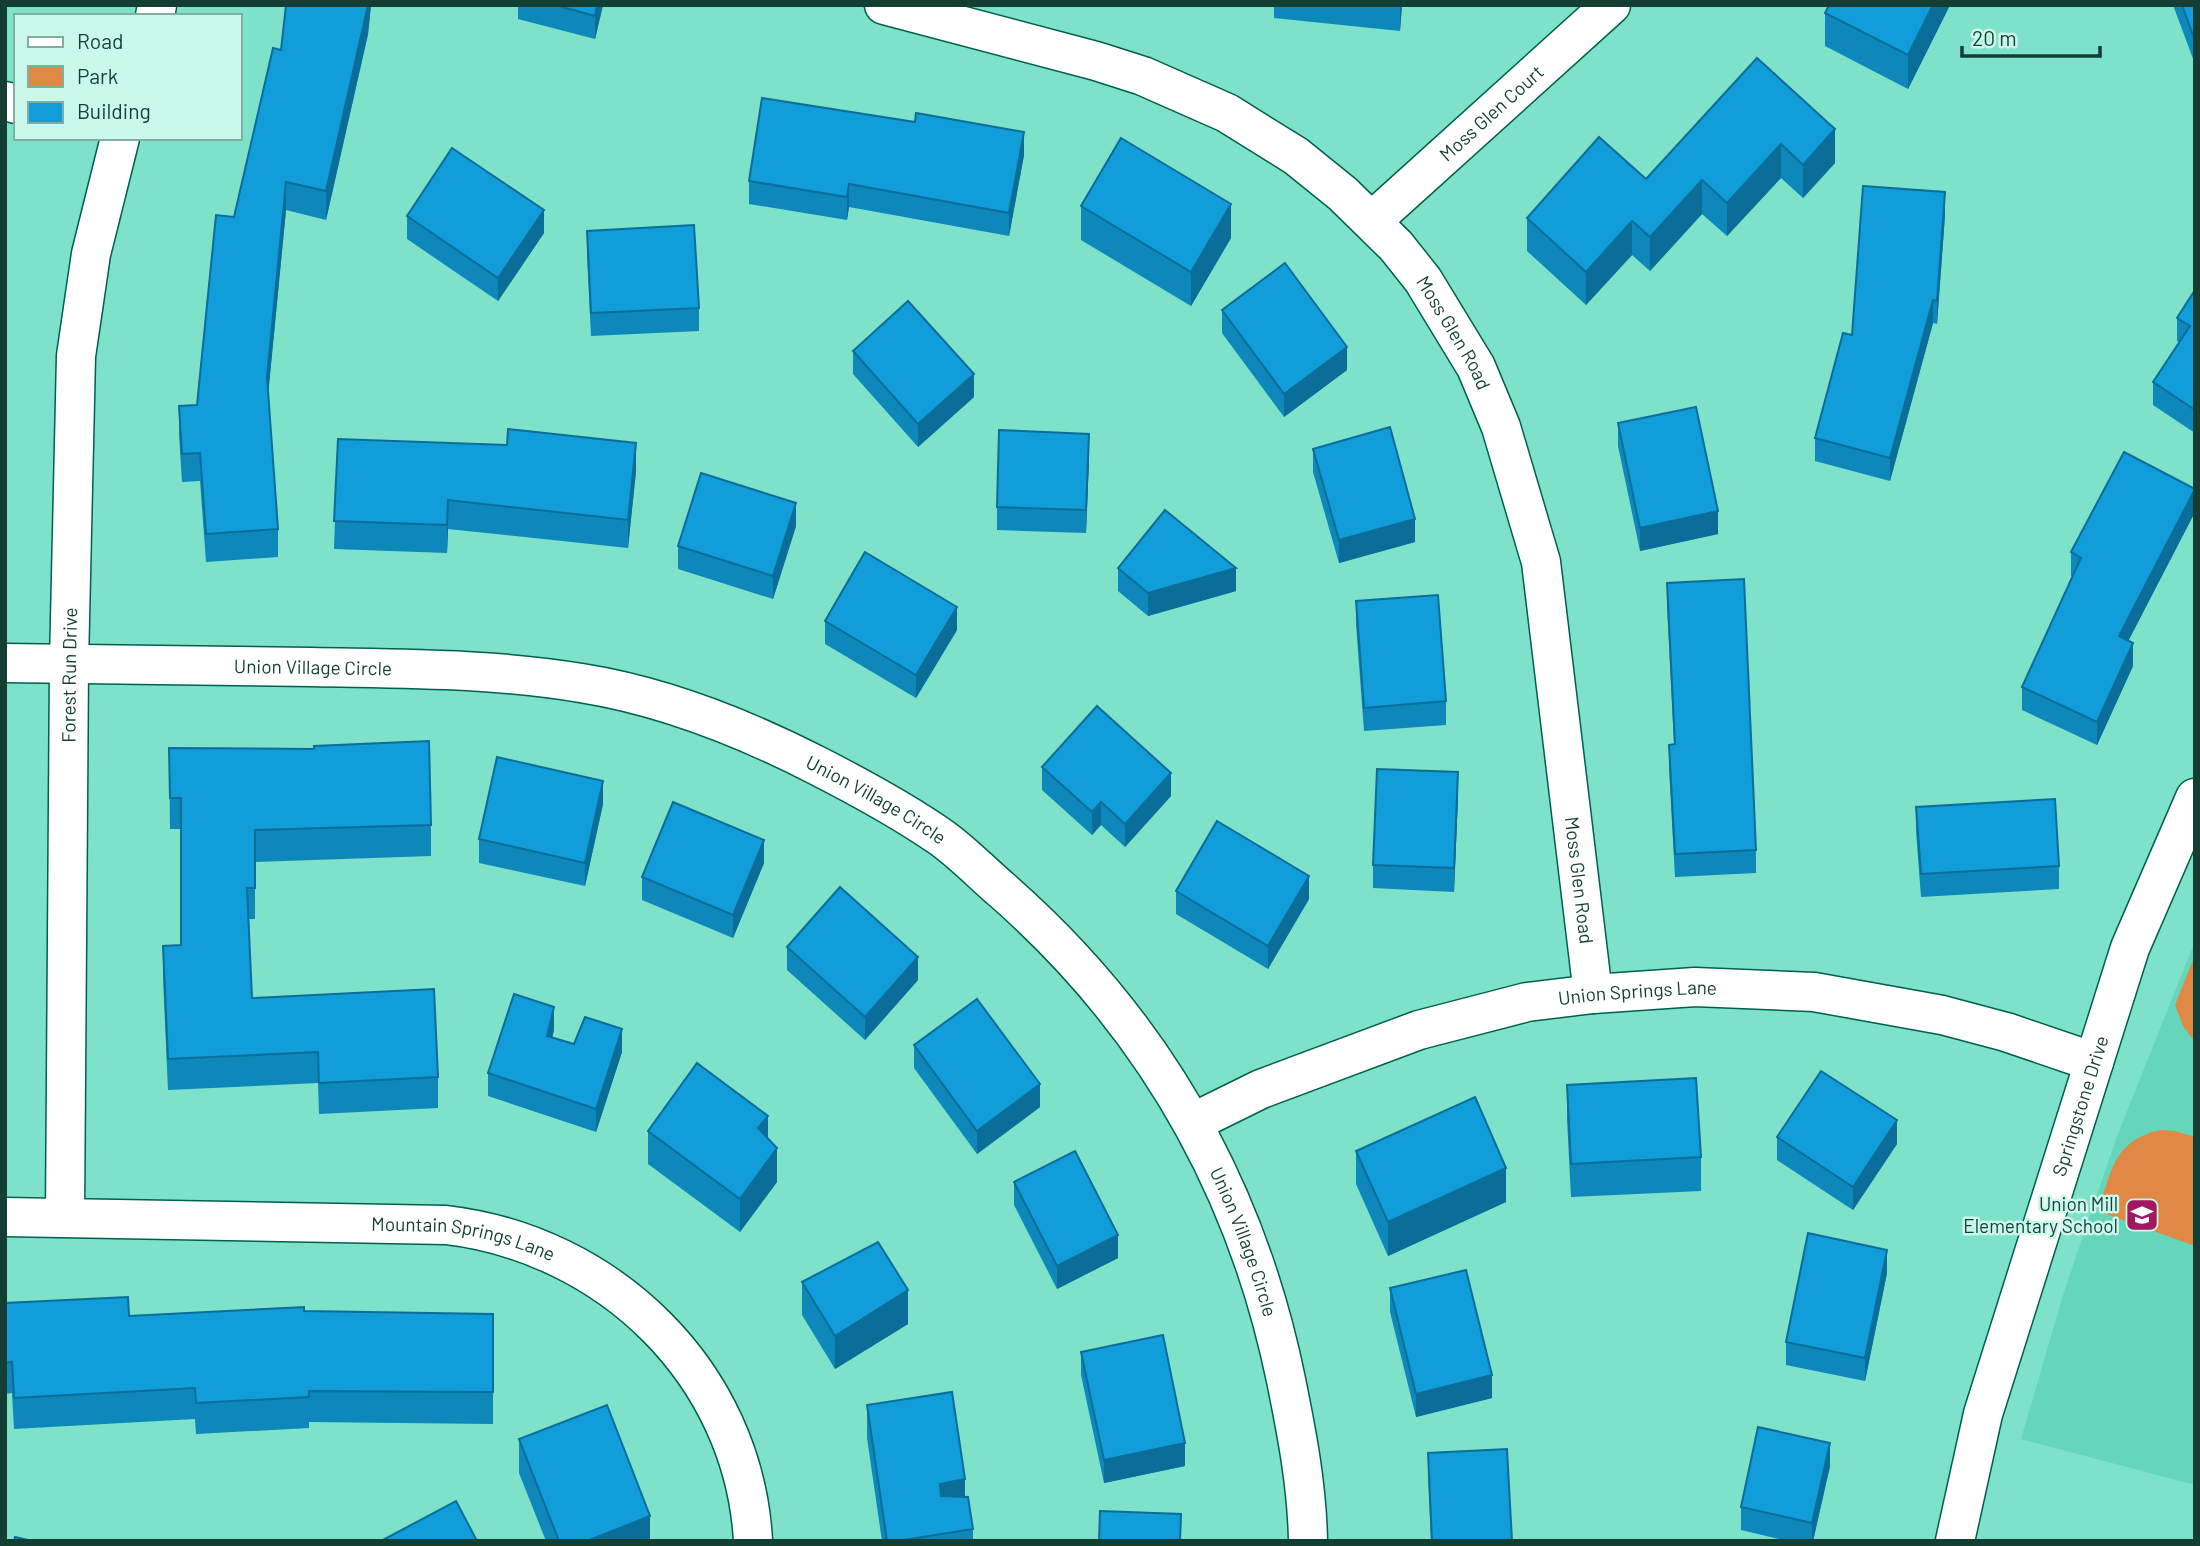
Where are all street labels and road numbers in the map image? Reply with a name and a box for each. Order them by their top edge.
street label: Moss Glen Court [1434,60,1548,166]
street label: Moss Glen Road [1412,271,1496,393]
street label: Forest Run Drive [56,607,81,743]
street label: Union Village Circle [234,654,392,679]
street label: Union Village Circle [802,750,951,849]
street label: Moss Glen Road [1561,815,1599,945]
street label: Union Springs Lane [1557,975,1717,1009]
street label: Springstone Drive [2047,1033,2113,1179]
street label: Union Village Circle [1206,1163,1282,1319]
street label: Mountain Springs Lane [371,1212,559,1265]

